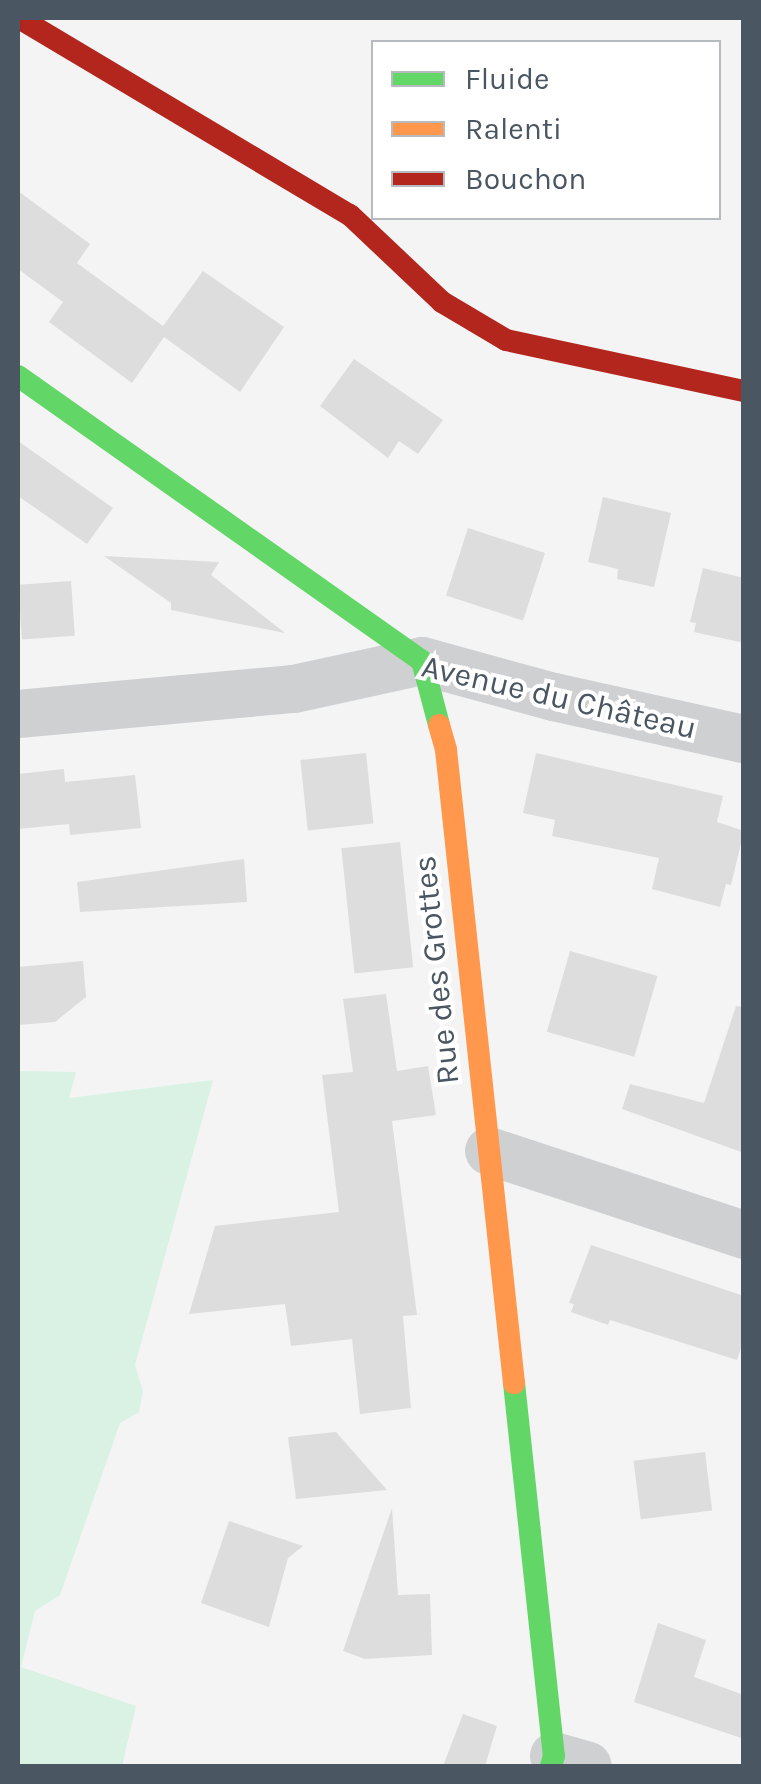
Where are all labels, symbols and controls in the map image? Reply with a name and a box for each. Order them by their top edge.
legend [371,40,721,220]
text: Fluide [465,61,549,97]
text: Ralenti [465,111,562,147]
text: Bouchon [465,161,586,197]
street label: Avenue du Château [418,648,700,748]
street label: Rue des Grottes [406,854,468,1086]

